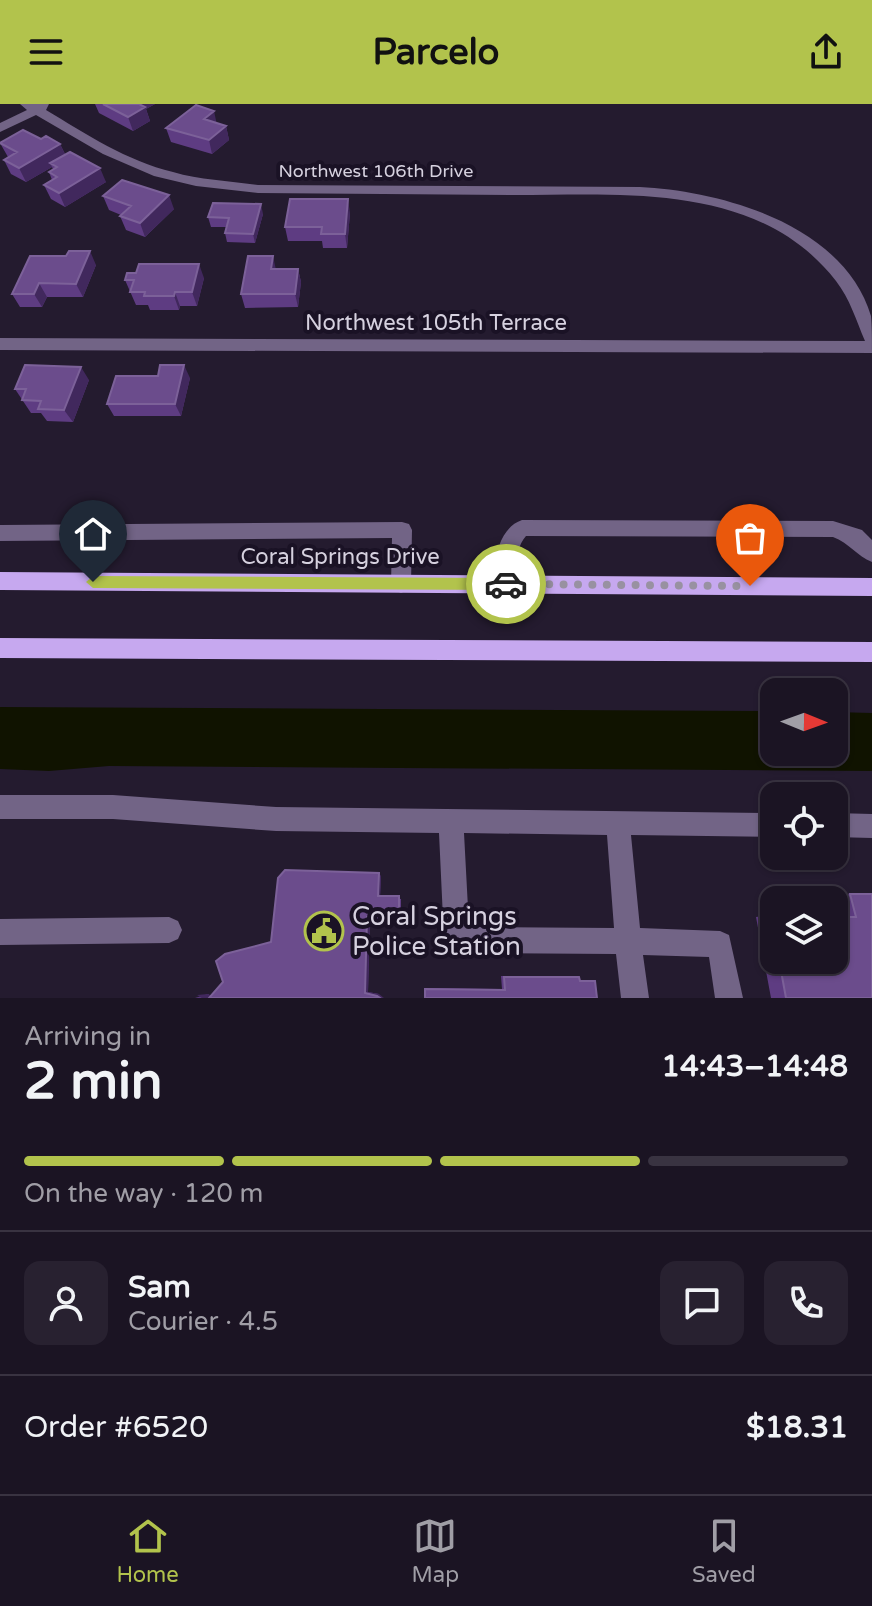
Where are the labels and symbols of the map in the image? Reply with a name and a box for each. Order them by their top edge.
street label: Northwest 106th Drive [279,160,473,182]
street label: Northwest 105th Terrace [305,310,567,336]
pin [59,500,127,582]
pin [716,504,784,586]
street label: Coral Springs Drive [240,544,440,570]
courier [466,544,546,624]
north arrow [760,678,848,766]
place label: Coral Springs Police Station [352,901,521,962]
public building icon: Coral Springs Police Station [303,910,345,952]

